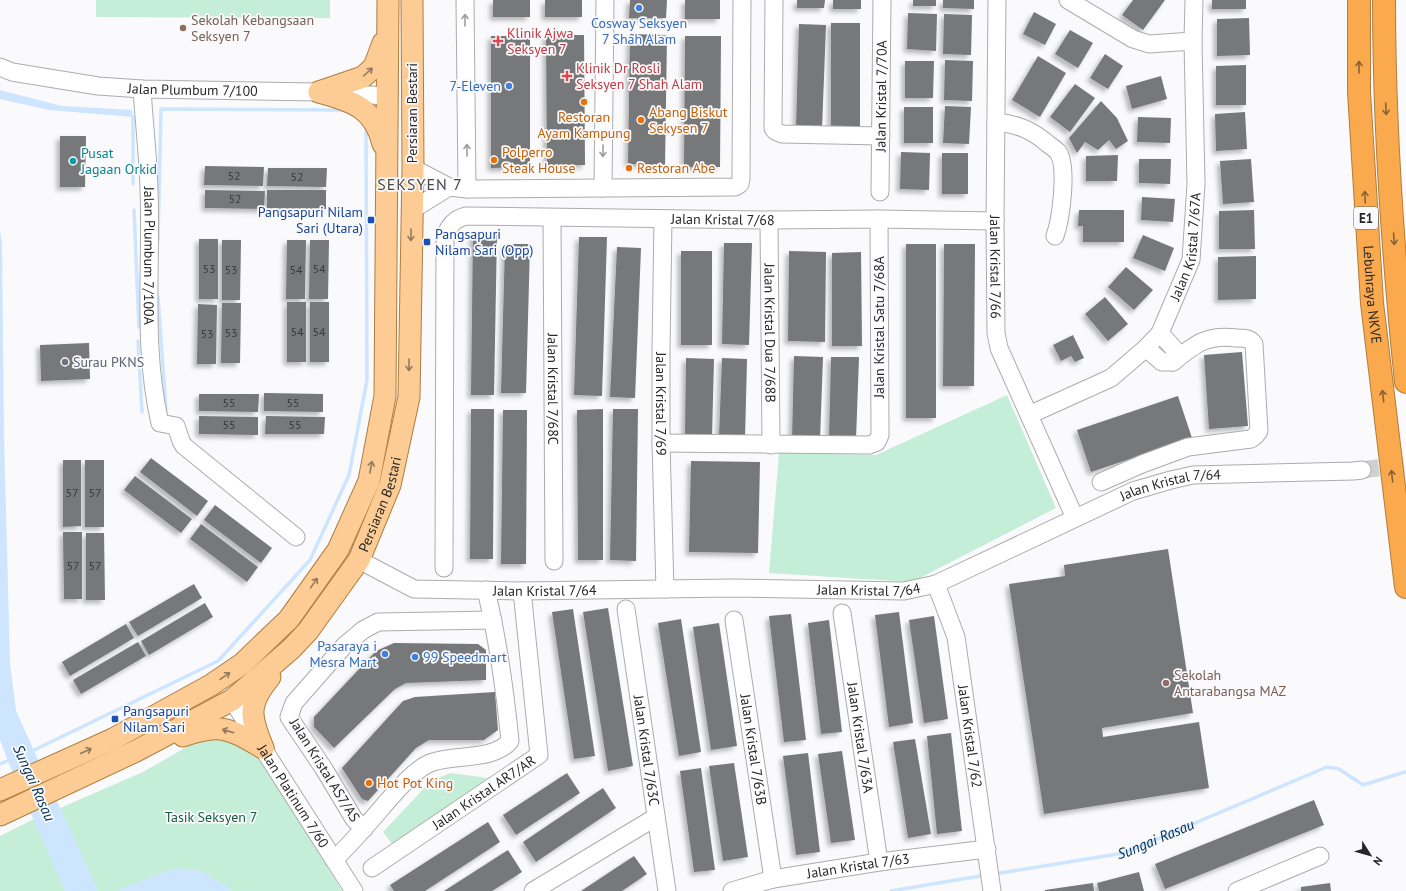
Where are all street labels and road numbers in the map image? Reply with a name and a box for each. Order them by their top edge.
street label: Jalan Kristal 7/70A [871,39,891,153]
street label: Persiaran Bestari [403,63,421,163]
street label: Jalan Plumbum 7/100 [126,79,258,100]
street label: Jalan Plumbum 7/100A [140,185,159,326]
street label: Jalan Kristal 7/67A [1165,191,1204,304]
road number: E1 [1354,207,1378,229]
street label: Jalan Kristal 7/68 [670,210,775,229]
street label: Jalan Kristal 7/66 [986,214,1005,319]
street label: Lebuhraya NKVE [1359,245,1386,345]
street label: Jalan Kristal Satu 7/68A [870,255,888,399]
street label: Jalan Kristal Dua 7/68B [760,262,780,403]
street label: Jalan Kristal 7/68C [544,332,562,445]
street label: Jalan Kristal 7/69 [652,351,670,456]
street label: Persiaran Bestari [354,455,405,555]
street label: Jalan Kristal 7/64 [1116,465,1221,505]
street label: Jalan Kristal 7/64 [816,579,922,600]
street label: Jalan Kristal 7/64 [492,581,597,600]
street label: Jalan Kristal 7/63A [843,680,878,795]
street label: Jalan Kristal 7/62 [954,683,986,789]
street label: Jalan Kristal 7/63B [736,692,771,806]
street label: Jalan Kristal 7/63C [630,693,664,807]
street label: Jalan Kristal AS7/AS [285,714,364,825]
street label: Jalan Platinum 7/60 [253,740,333,851]
street label: Jalan Kristal AR7/AR [428,751,539,834]
street label: Jalan Kristal 7/63 [805,849,911,883]

